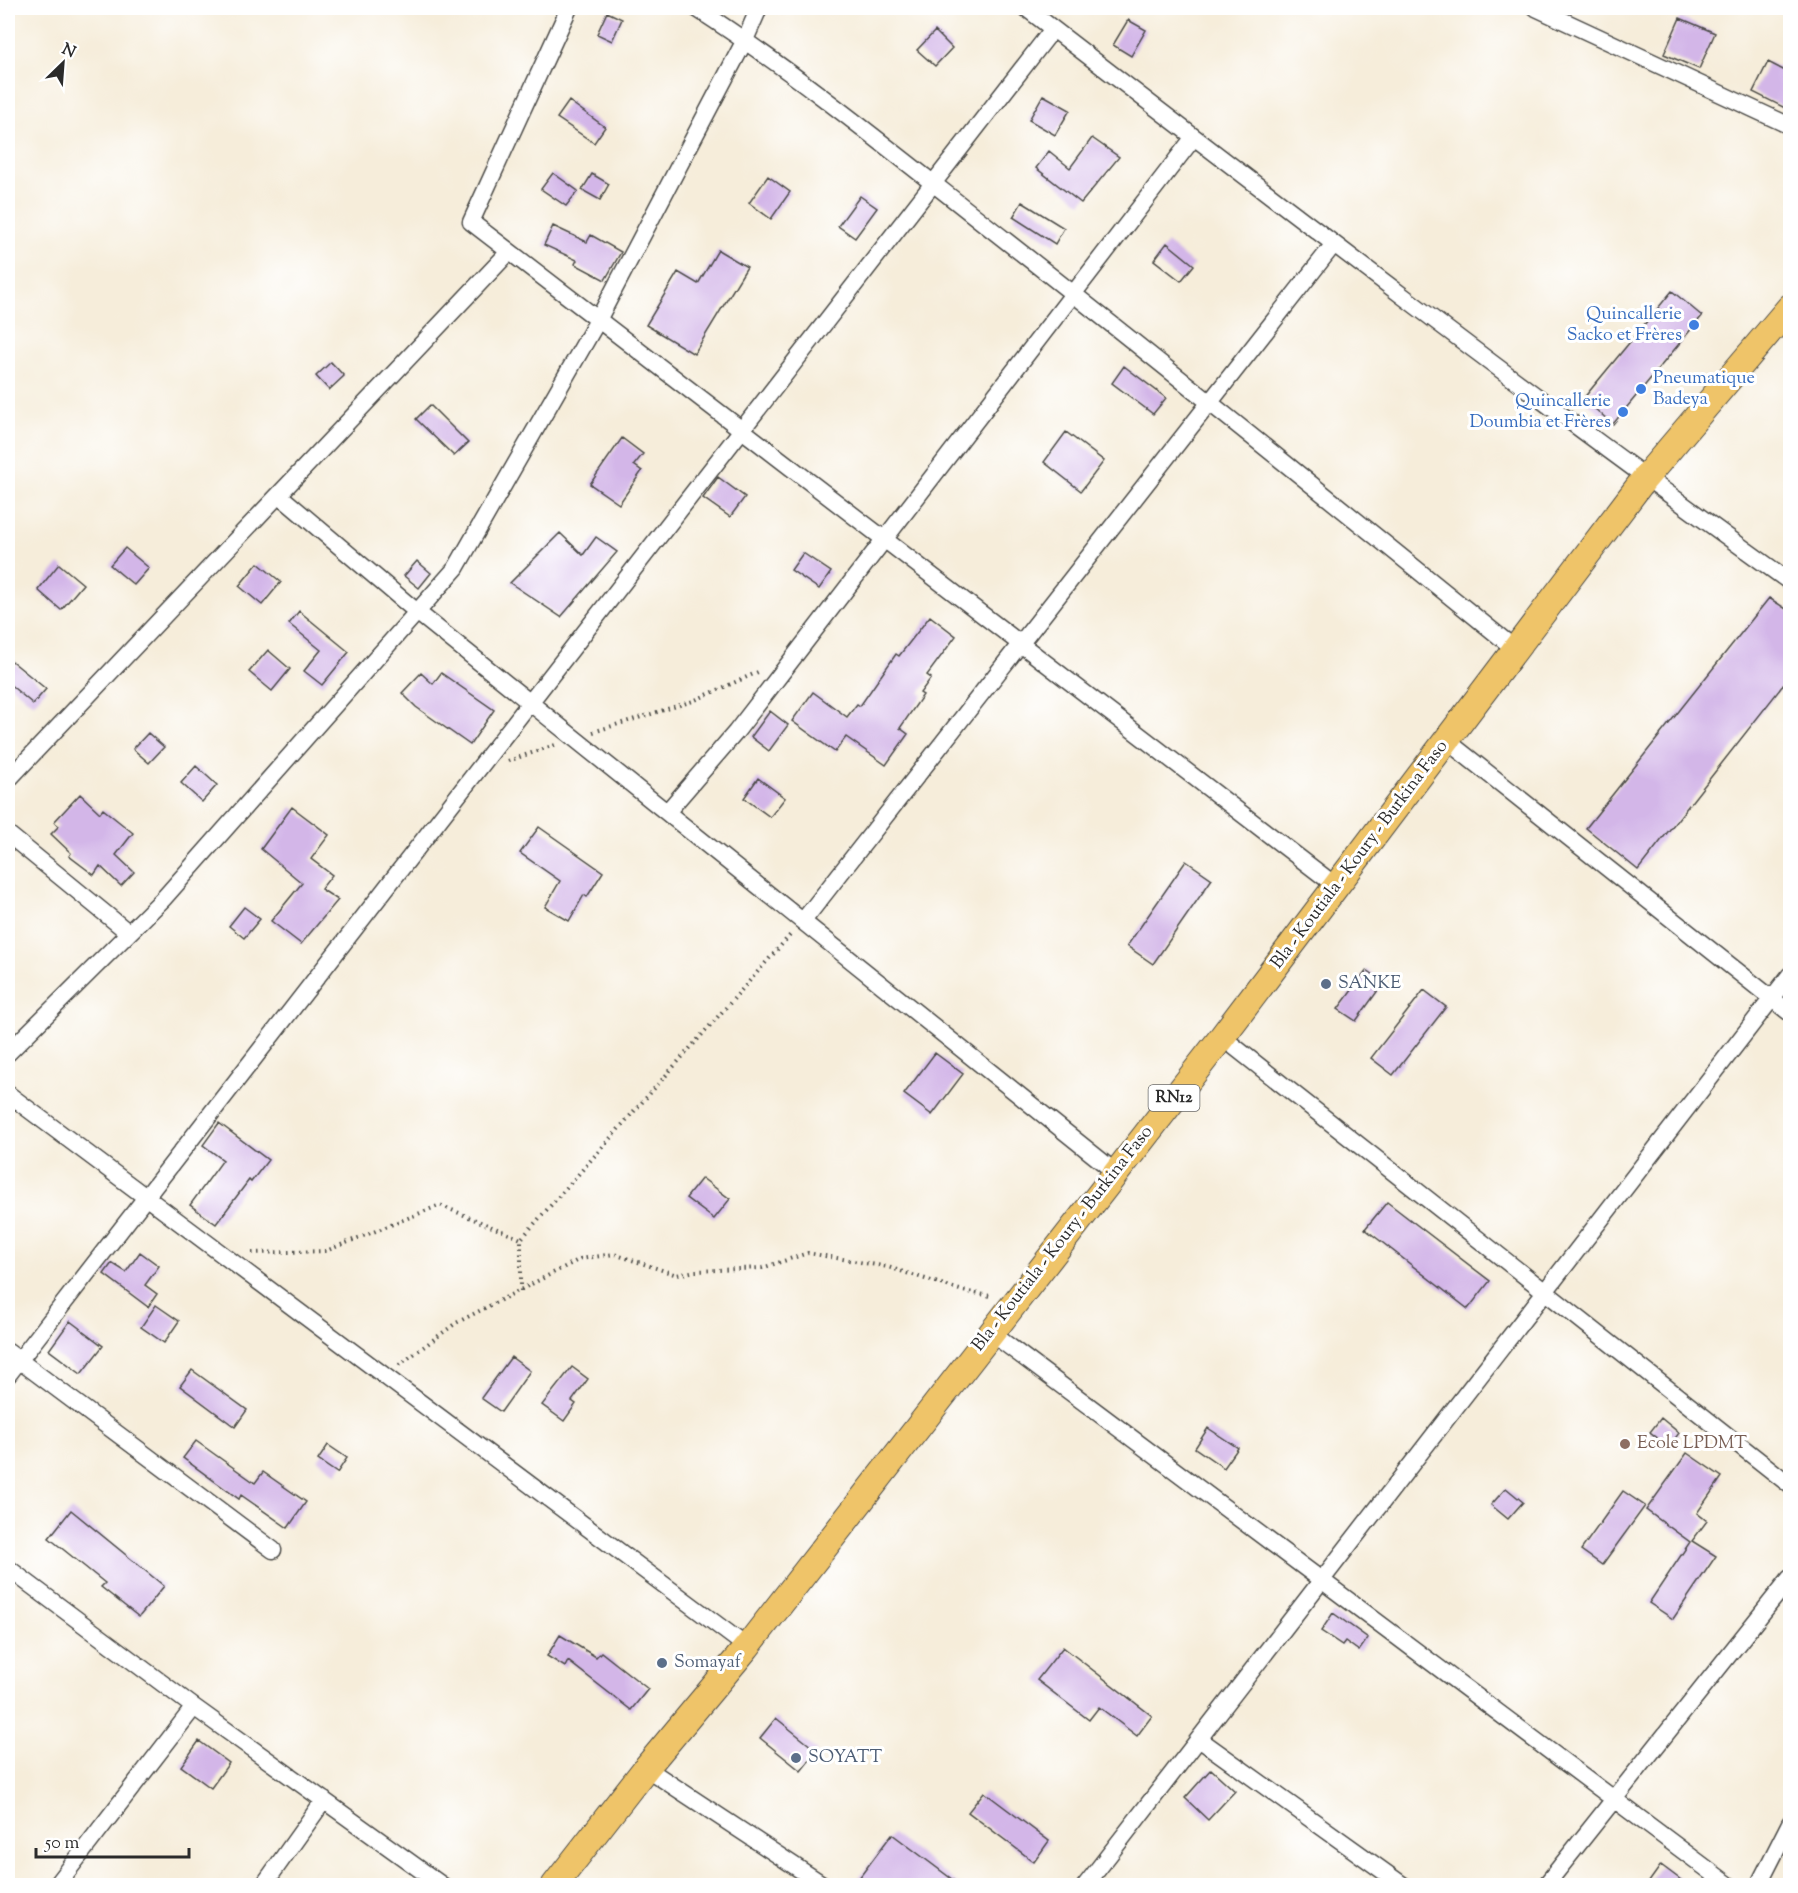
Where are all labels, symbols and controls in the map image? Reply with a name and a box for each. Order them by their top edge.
north arrow [33,33,93,93]
text: N [58,39,79,65]
place label: Quincallerie Sacko et Frères [1567,302,1682,349]
marker: Quincallerie Sacko et Frères [1687,318,1701,332]
place label: Pneumatique Badeya [1653,366,1755,413]
marker: Pneumatique Badeya [1634,382,1648,396]
place label: Quincallerie Doumbia et Frères [1469,389,1611,436]
marker: Quincallerie Doumbia et Frères [1616,405,1630,419]
street label: Bla - Koutiala - Koury - Burkina Faso [1265,735,1455,975]
place label: SANKE [1338,971,1401,997]
marker: SANKE [1319,977,1333,991]
road number: RN12 [1148,1085,1200,1111]
street label: Bla - Koutiala - Koury - Burkina Faso [966,1120,1160,1357]
place label: Ecole LPDMT [1637,1431,1747,1457]
marker: Ecole LPDMT [1618,1437,1632,1451]
place label: Somayaf [674,1650,742,1676]
marker: Somayaf [655,1656,669,1670]
place label: SOYATT [808,1745,883,1771]
marker: SOYATT [789,1751,803,1765]
scale bar [36,1821,189,1859]
text: 50 m [44,1831,80,1857]

